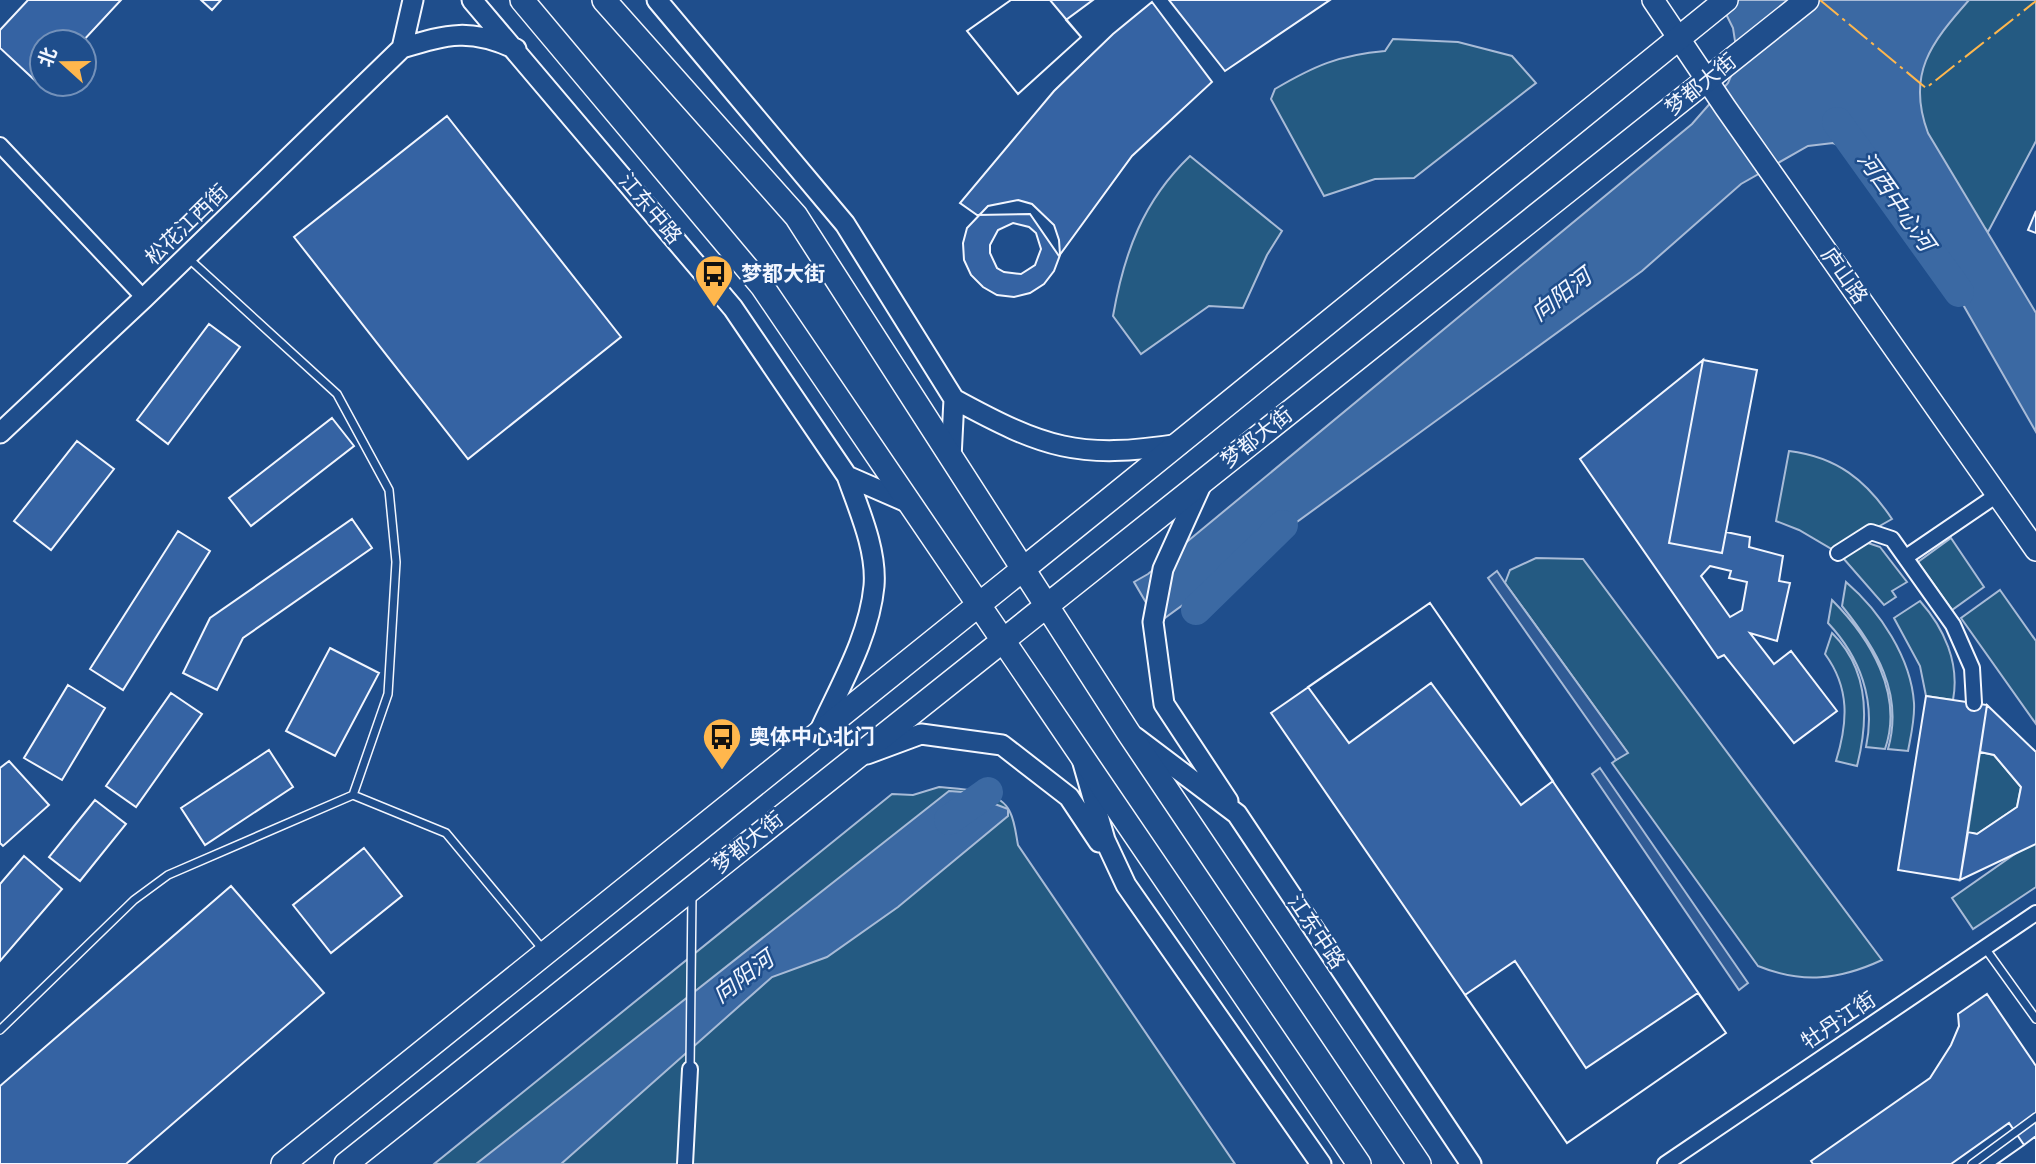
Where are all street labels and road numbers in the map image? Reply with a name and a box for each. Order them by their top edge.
street label: 梦都大街 [1661,50,1740,120]
street label: 江东中路 [615,169,686,248]
street label: 松花江西街 [141,180,232,269]
street label: 庐山路 [1817,244,1871,308]
street label: 梦都大街 [1217,403,1297,472]
street label: 梦都大街 [708,808,787,878]
street label: 江东中路 [1284,891,1349,973]
street label: 牡丹江街 [1798,988,1880,1053]

